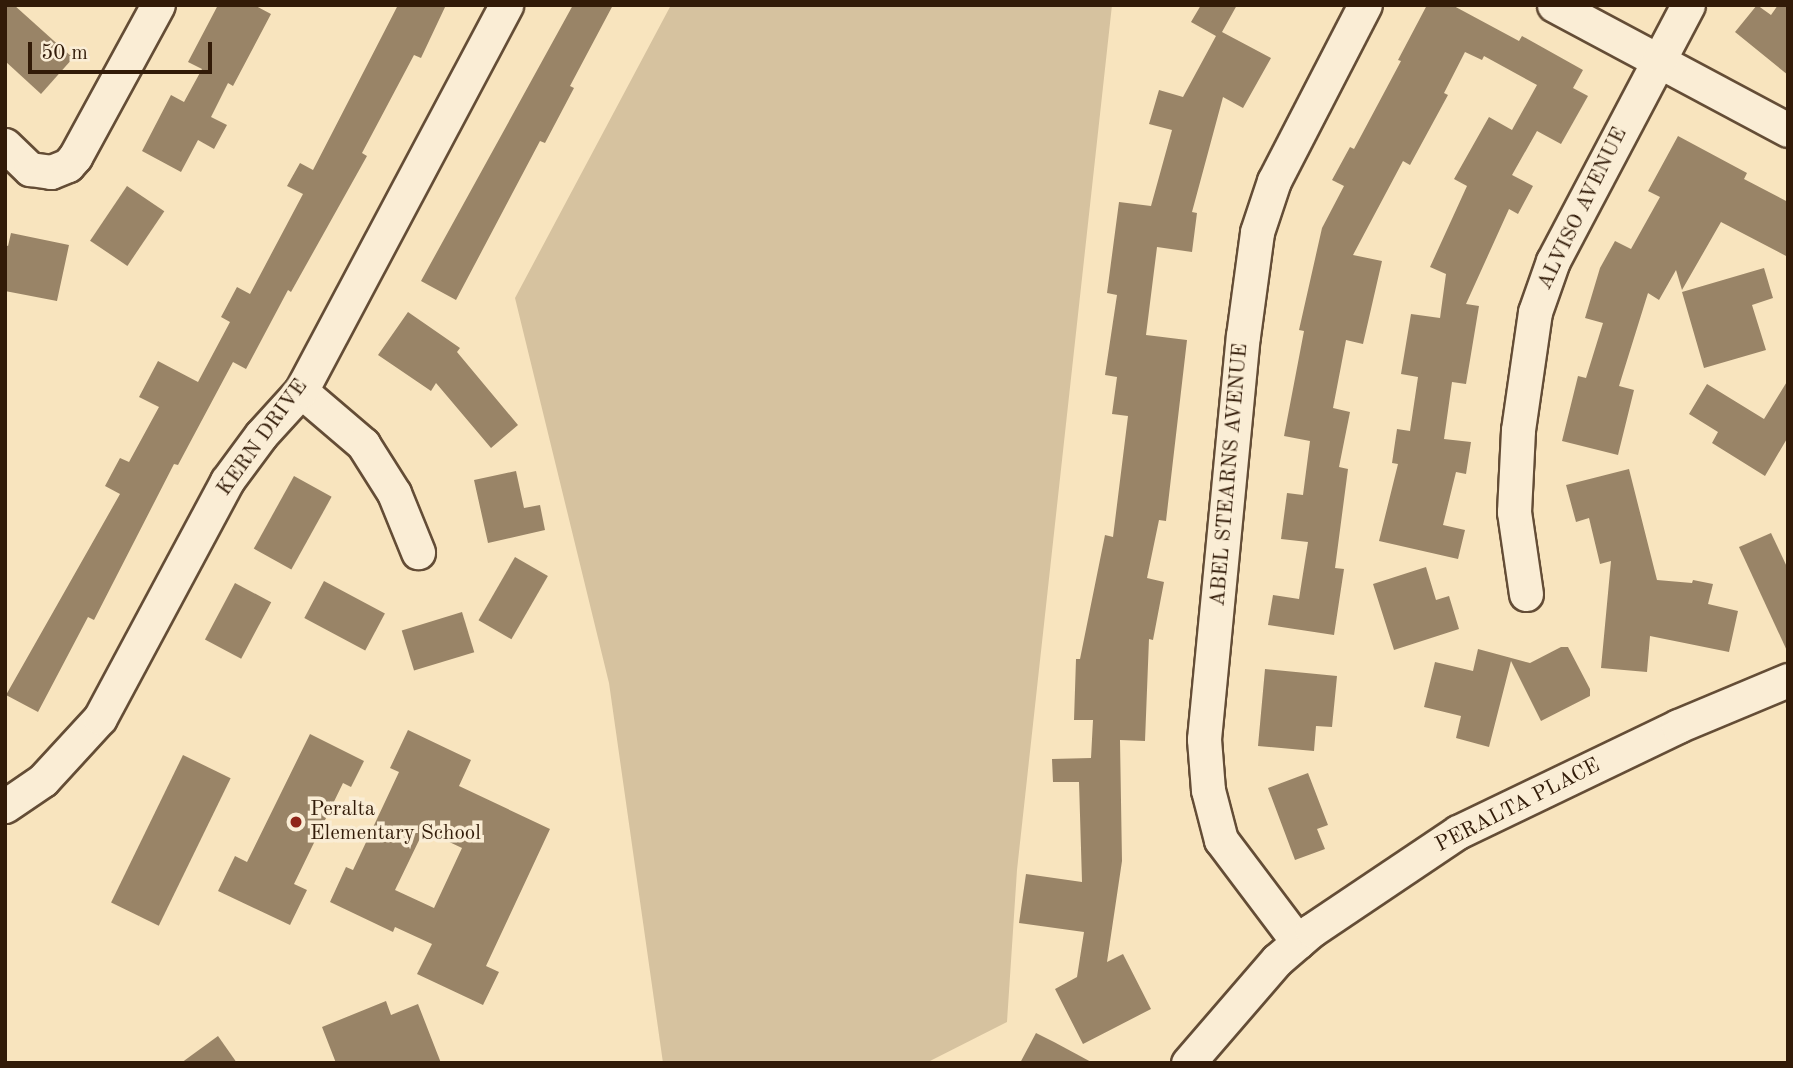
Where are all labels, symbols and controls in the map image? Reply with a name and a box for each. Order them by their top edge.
scale bar [32,28,215,72]
text: 50 m [41,43,88,64]
street label: ALVISO AVENUE [1533,124,1633,294]
street label: ABEL STEARNS AVENUE [1206,342,1254,608]
street label: KERN DRIVE [212,375,314,501]
street label: PERALTA PLACE [1432,754,1604,858]
place label: Peralta Elementary School [310,797,481,847]
marker: Peralta Elementary School [288,814,304,830]

